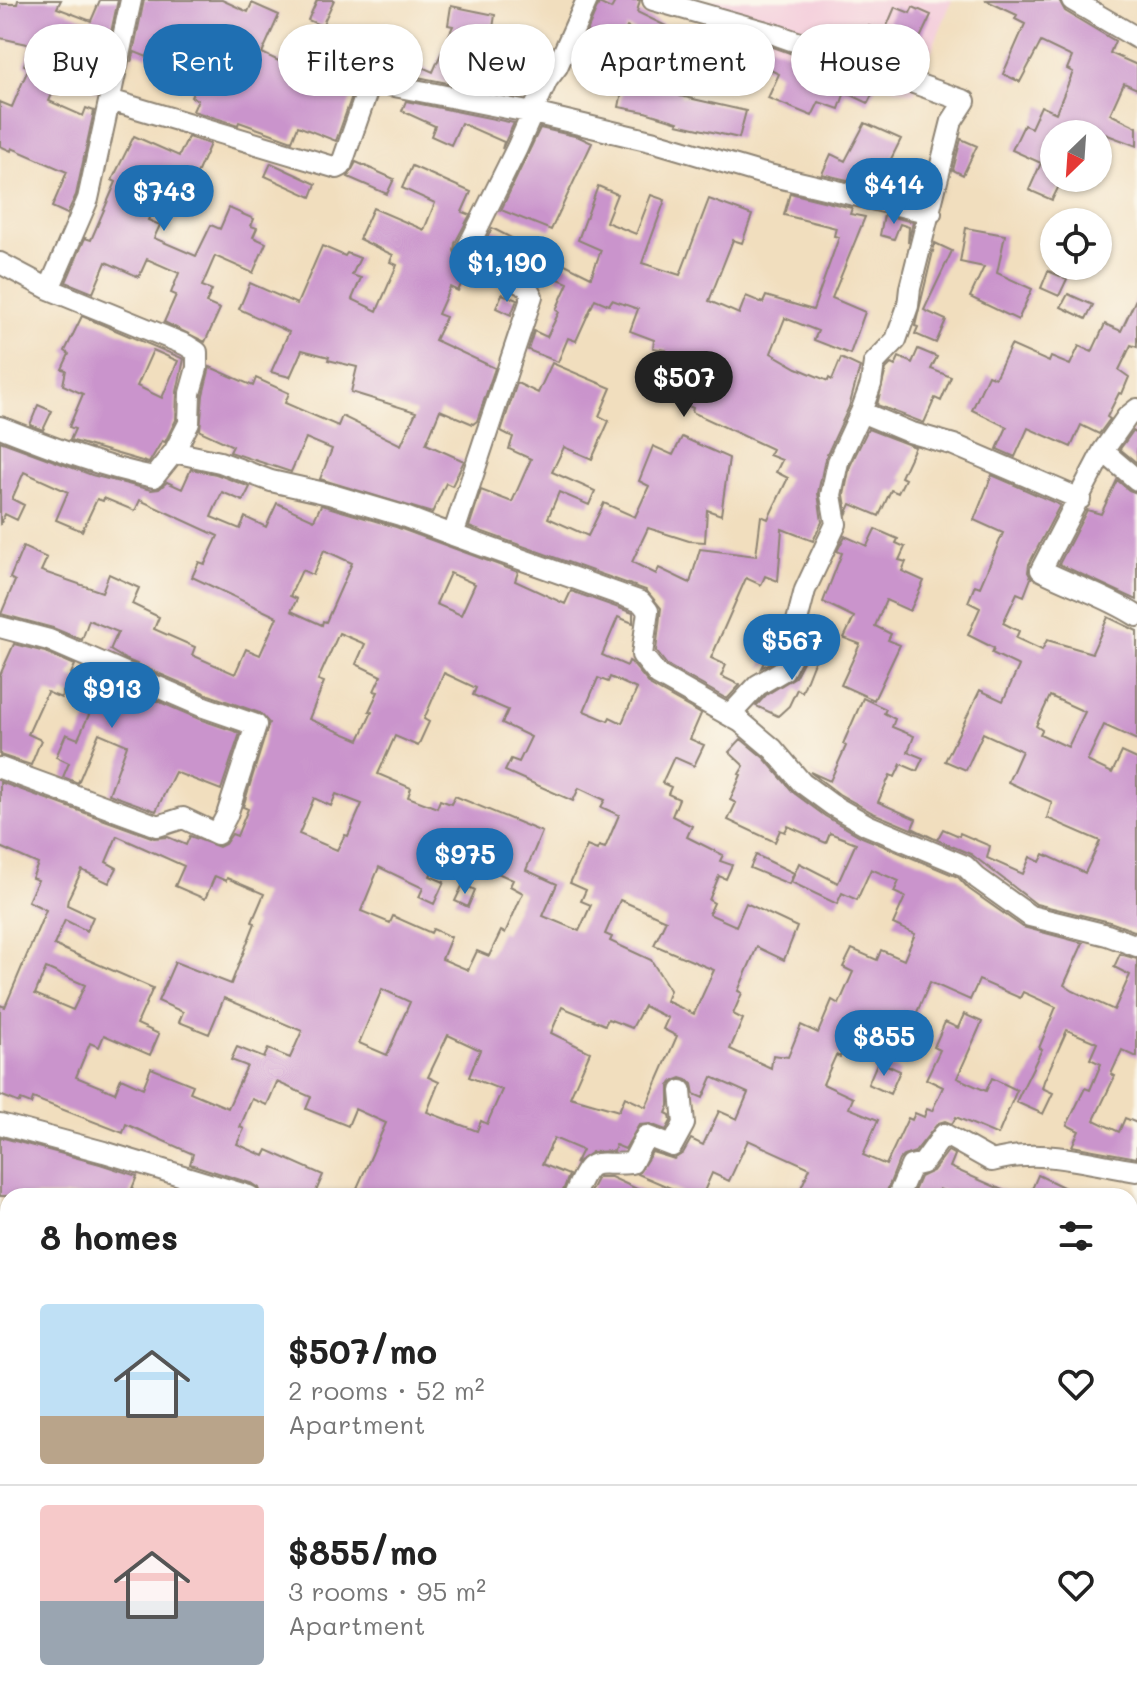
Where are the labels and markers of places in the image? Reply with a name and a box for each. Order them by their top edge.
pin: $414 [847,158,941,226]
pin: $743 [117,165,211,233]
pin: $1,190 [442,236,572,304]
pin: $507 [637,351,731,419]
pin: $567 [745,614,839,682]
pin: $913 [65,662,159,730]
pin: $975 [418,828,512,896]
pin: $855 [837,1010,931,1078]

